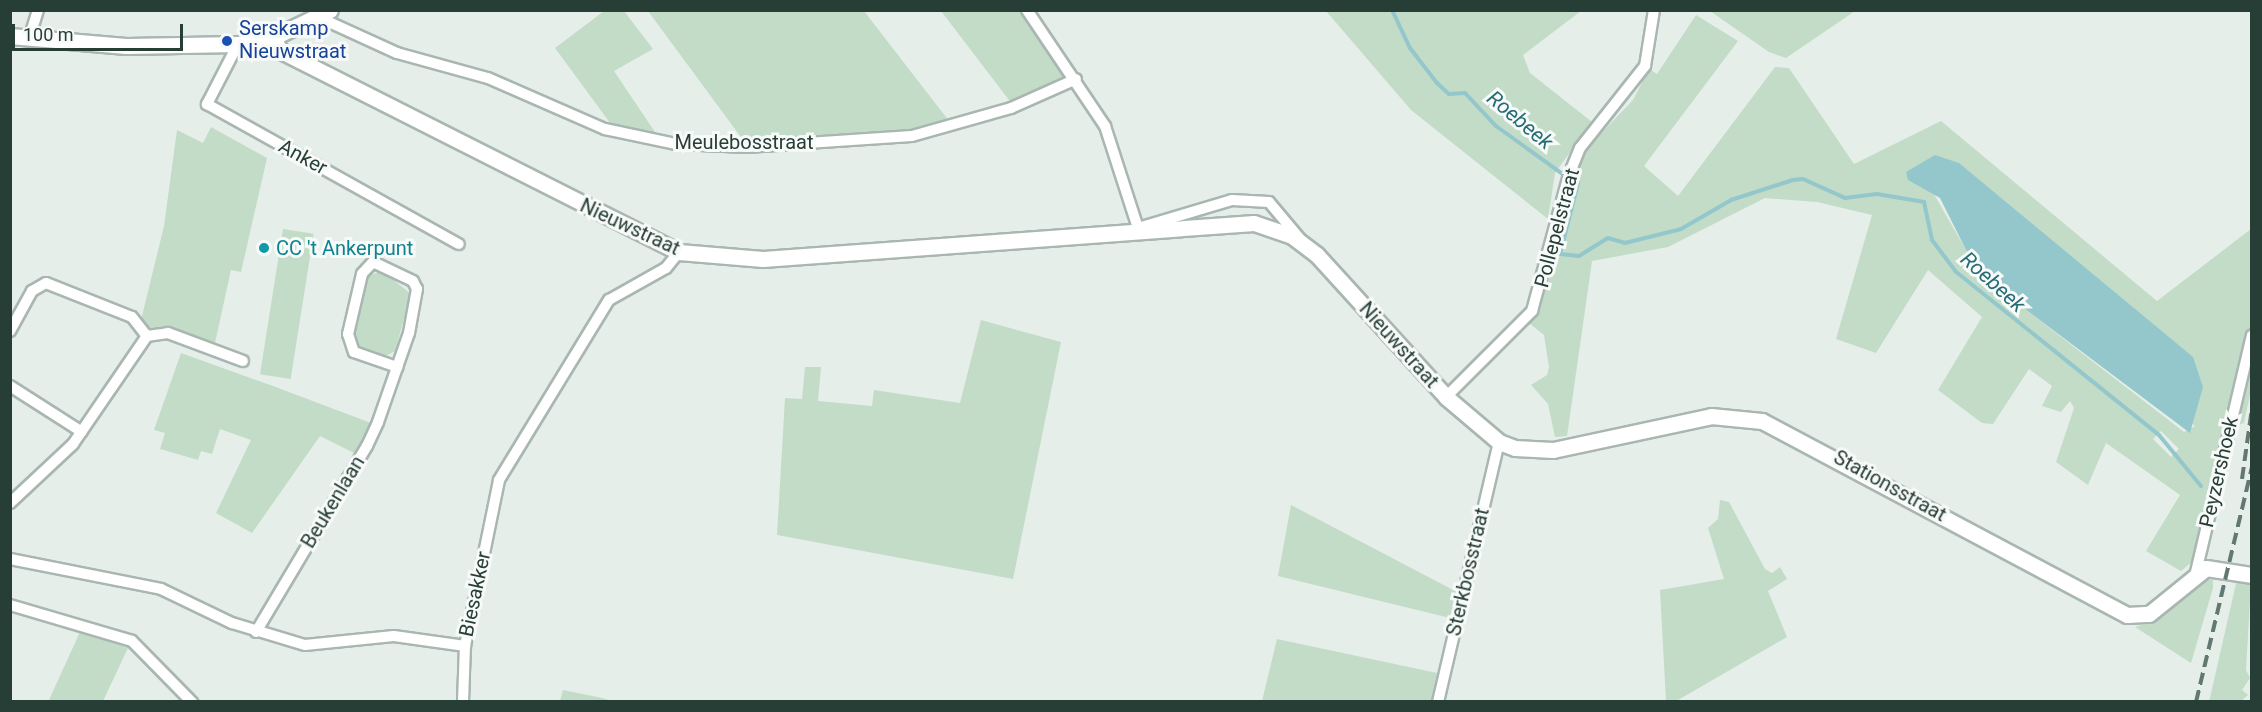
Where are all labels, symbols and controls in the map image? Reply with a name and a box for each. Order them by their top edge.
scale bar [15,12,186,50]
place label: Serskamp Nieuwstraat [239,17,346,64]
text: 100 m [23,24,74,45]
marker: Serskamp Nieuwstraat [220,34,234,48]
water label: Roebeek [1482,85,1558,155]
street label: Meulebosstraat [674,130,814,154]
street label: Anker [275,134,331,180]
street label: Pollepelstraat [1530,166,1584,290]
street label: Nieuwstraat [576,193,684,261]
place label: CC 't Ankerpunt [276,236,413,260]
marker: CC 't Ankerpunt [257,241,271,255]
water label: Roebeek [1955,246,2031,318]
street label: Nieuwstraat [1354,297,1444,393]
street label: Peyzershoek [2195,414,2243,530]
street label: Stationsstraat [1830,445,1950,527]
street label: Beukenlaan [296,452,370,552]
street label: Sterkbosstraat [1442,506,1494,638]
street label: Biesakker [454,549,496,639]

